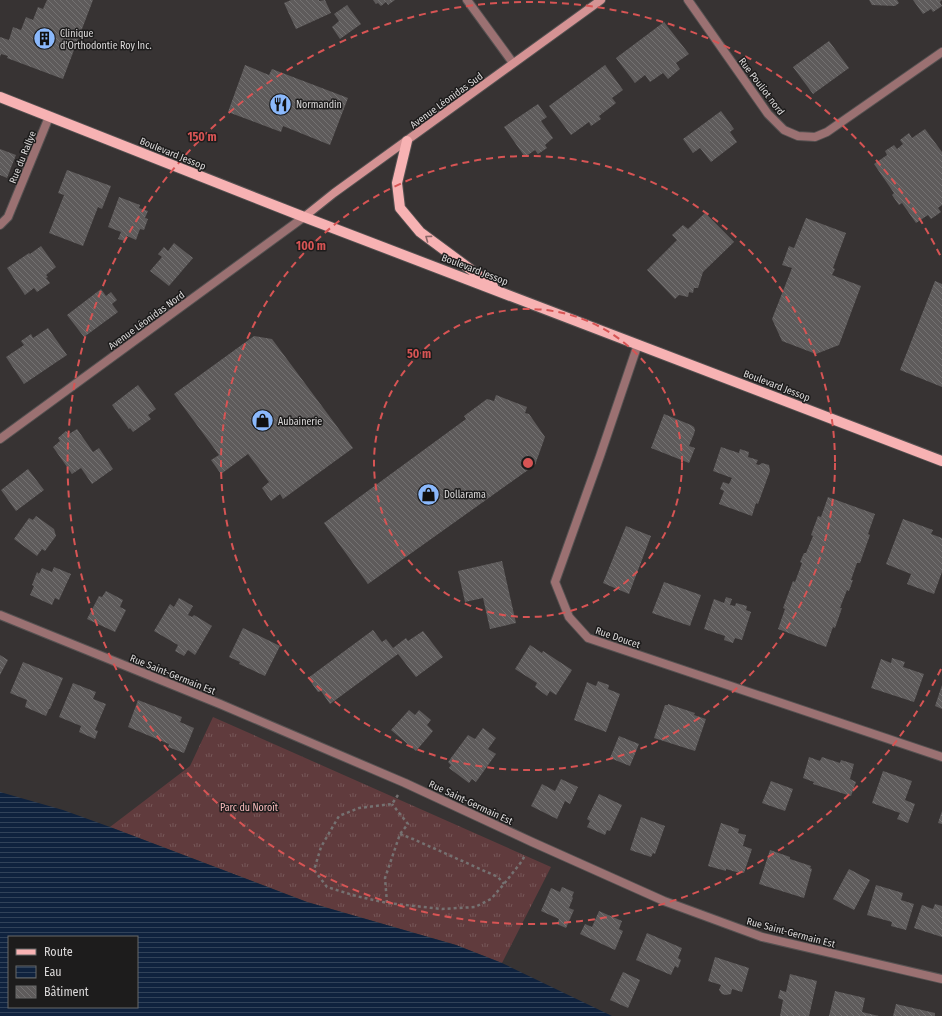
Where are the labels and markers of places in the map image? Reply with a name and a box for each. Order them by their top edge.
building icon: Clinique d'Orthodontie Roy Inc. [31,26,57,52]
place label: Clinique d'Orthodontie Roy Inc. [60,28,152,52]
restaurant icon: Normandin [268,91,294,117]
place label: Normandin [296,99,342,111]
shop icon: Aubainerie [250,408,276,434]
place label: Aubainerie [278,416,322,428]
centre of rings [521,456,535,470]
shop icon: Dollarama [416,481,442,507]
place label: Dollarama [444,489,486,501]

